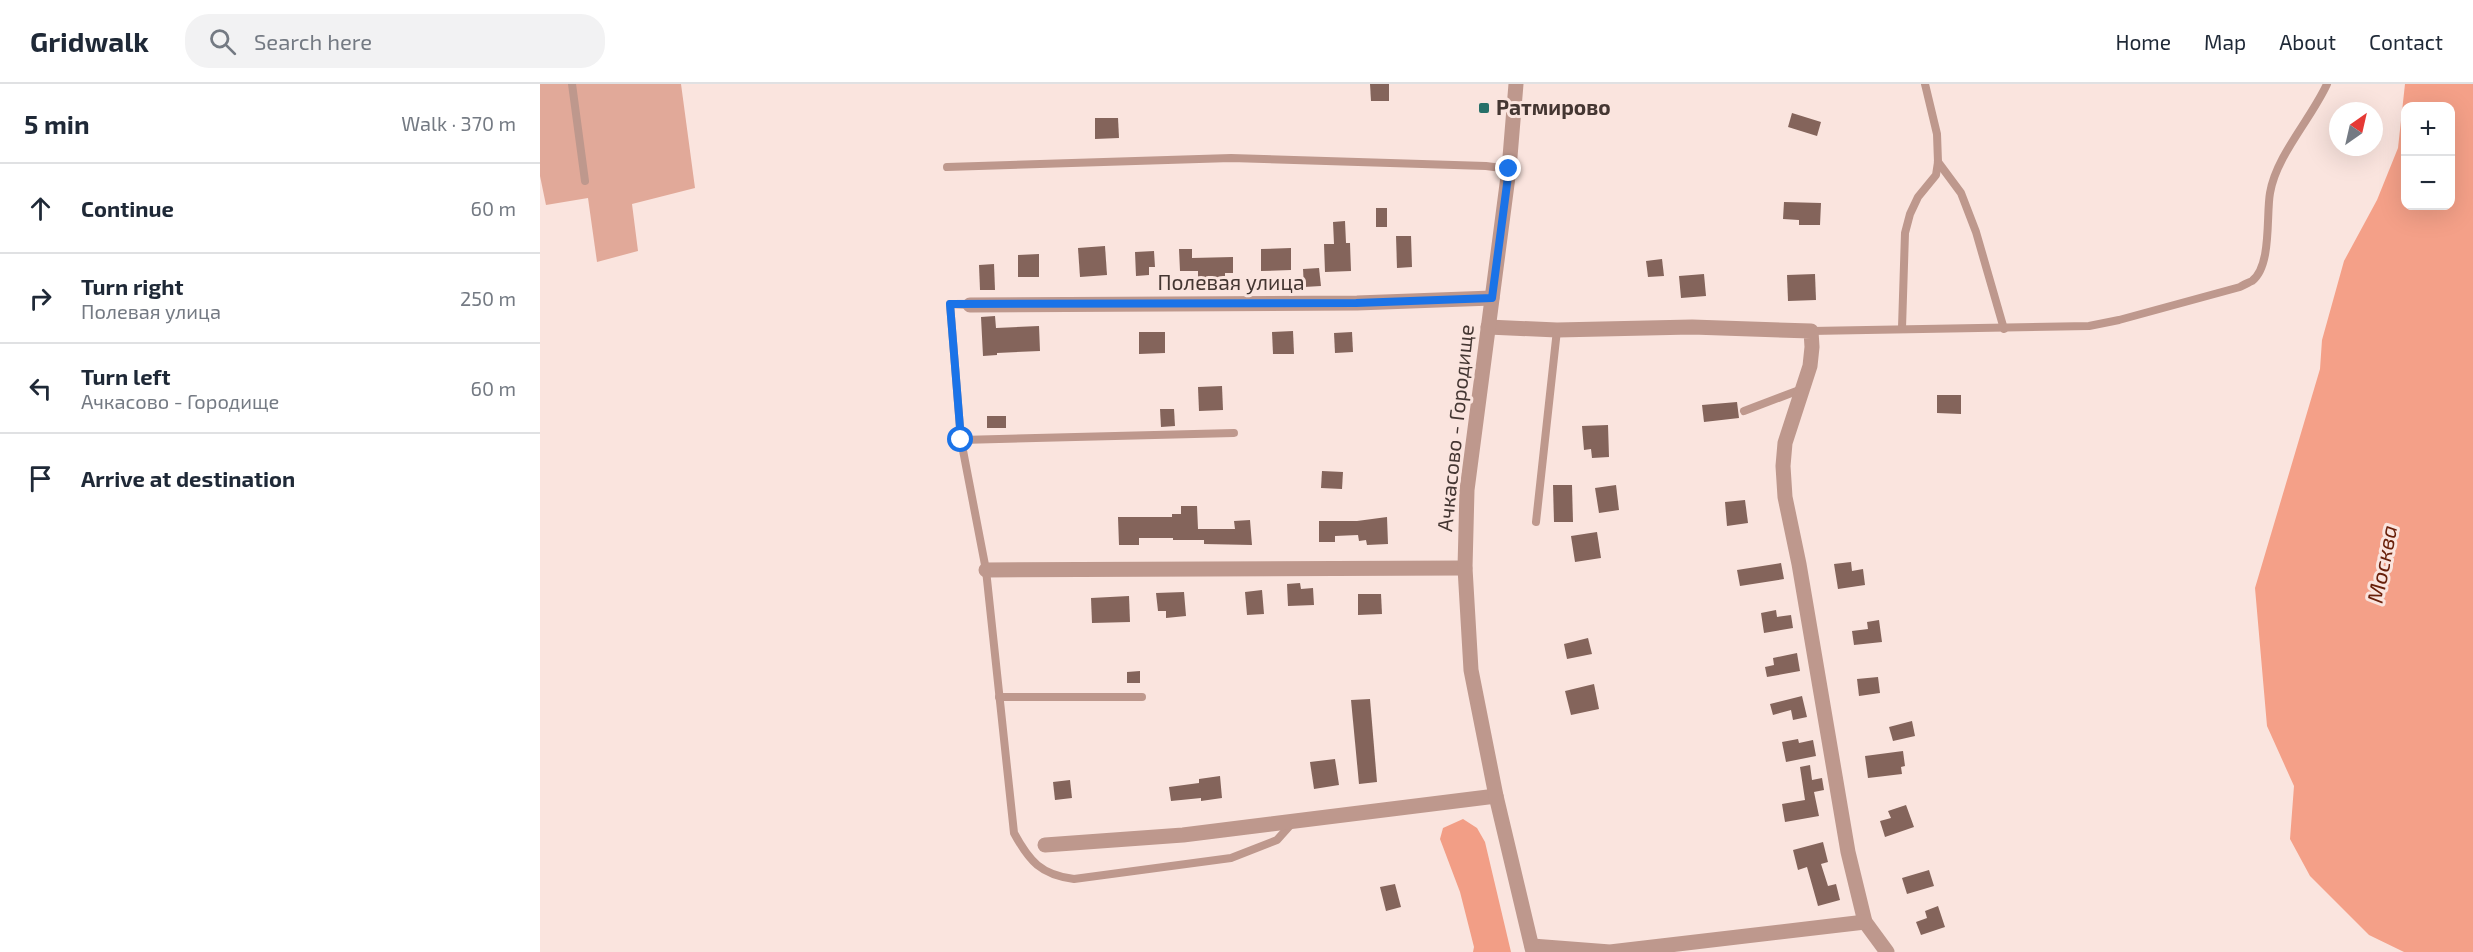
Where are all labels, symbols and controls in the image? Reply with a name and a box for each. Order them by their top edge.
search box [185,14,605,68]
text: Gridwalk [30,24,149,58]
icon: search [206,25,239,58]
text: Search here [254,28,372,54]
text: Home [2115,29,2171,54]
text: Map [2204,29,2246,54]
text: About [2279,29,2336,54]
text: Contact [2369,29,2443,54]
place label: Ратмирово [1496,94,1611,119]
marker: Ратмирово [1477,101,1491,115]
north arrow [2329,102,2383,156]
map controls [2401,102,2455,210]
button: + [2401,102,2455,156]
text: 5 min [24,108,90,139]
text: Walk · 370 m [401,111,516,135]
route end [1495,155,1521,181]
button: − [2401,156,2455,210]
icon: ahead [24,192,57,225]
text: Continue [81,195,174,221]
text: 60 m [471,196,516,220]
street label: Полевая улица [1158,269,1304,295]
text: Turn right [81,273,183,299]
icon: right [24,282,57,315]
text: 250 m [460,286,516,310]
text: Полевая улица [81,299,221,323]
street label: Ачкасово - Городище [1431,323,1478,533]
text: Turn left [81,363,170,389]
icon: left [24,372,57,405]
text: 60 m [471,376,516,400]
text: Ачкасово - Городище [81,389,279,413]
route start [947,426,973,452]
icon: arrive [24,462,57,495]
text: Arrive at destination [81,465,295,491]
water label: Москва [2361,523,2401,605]

